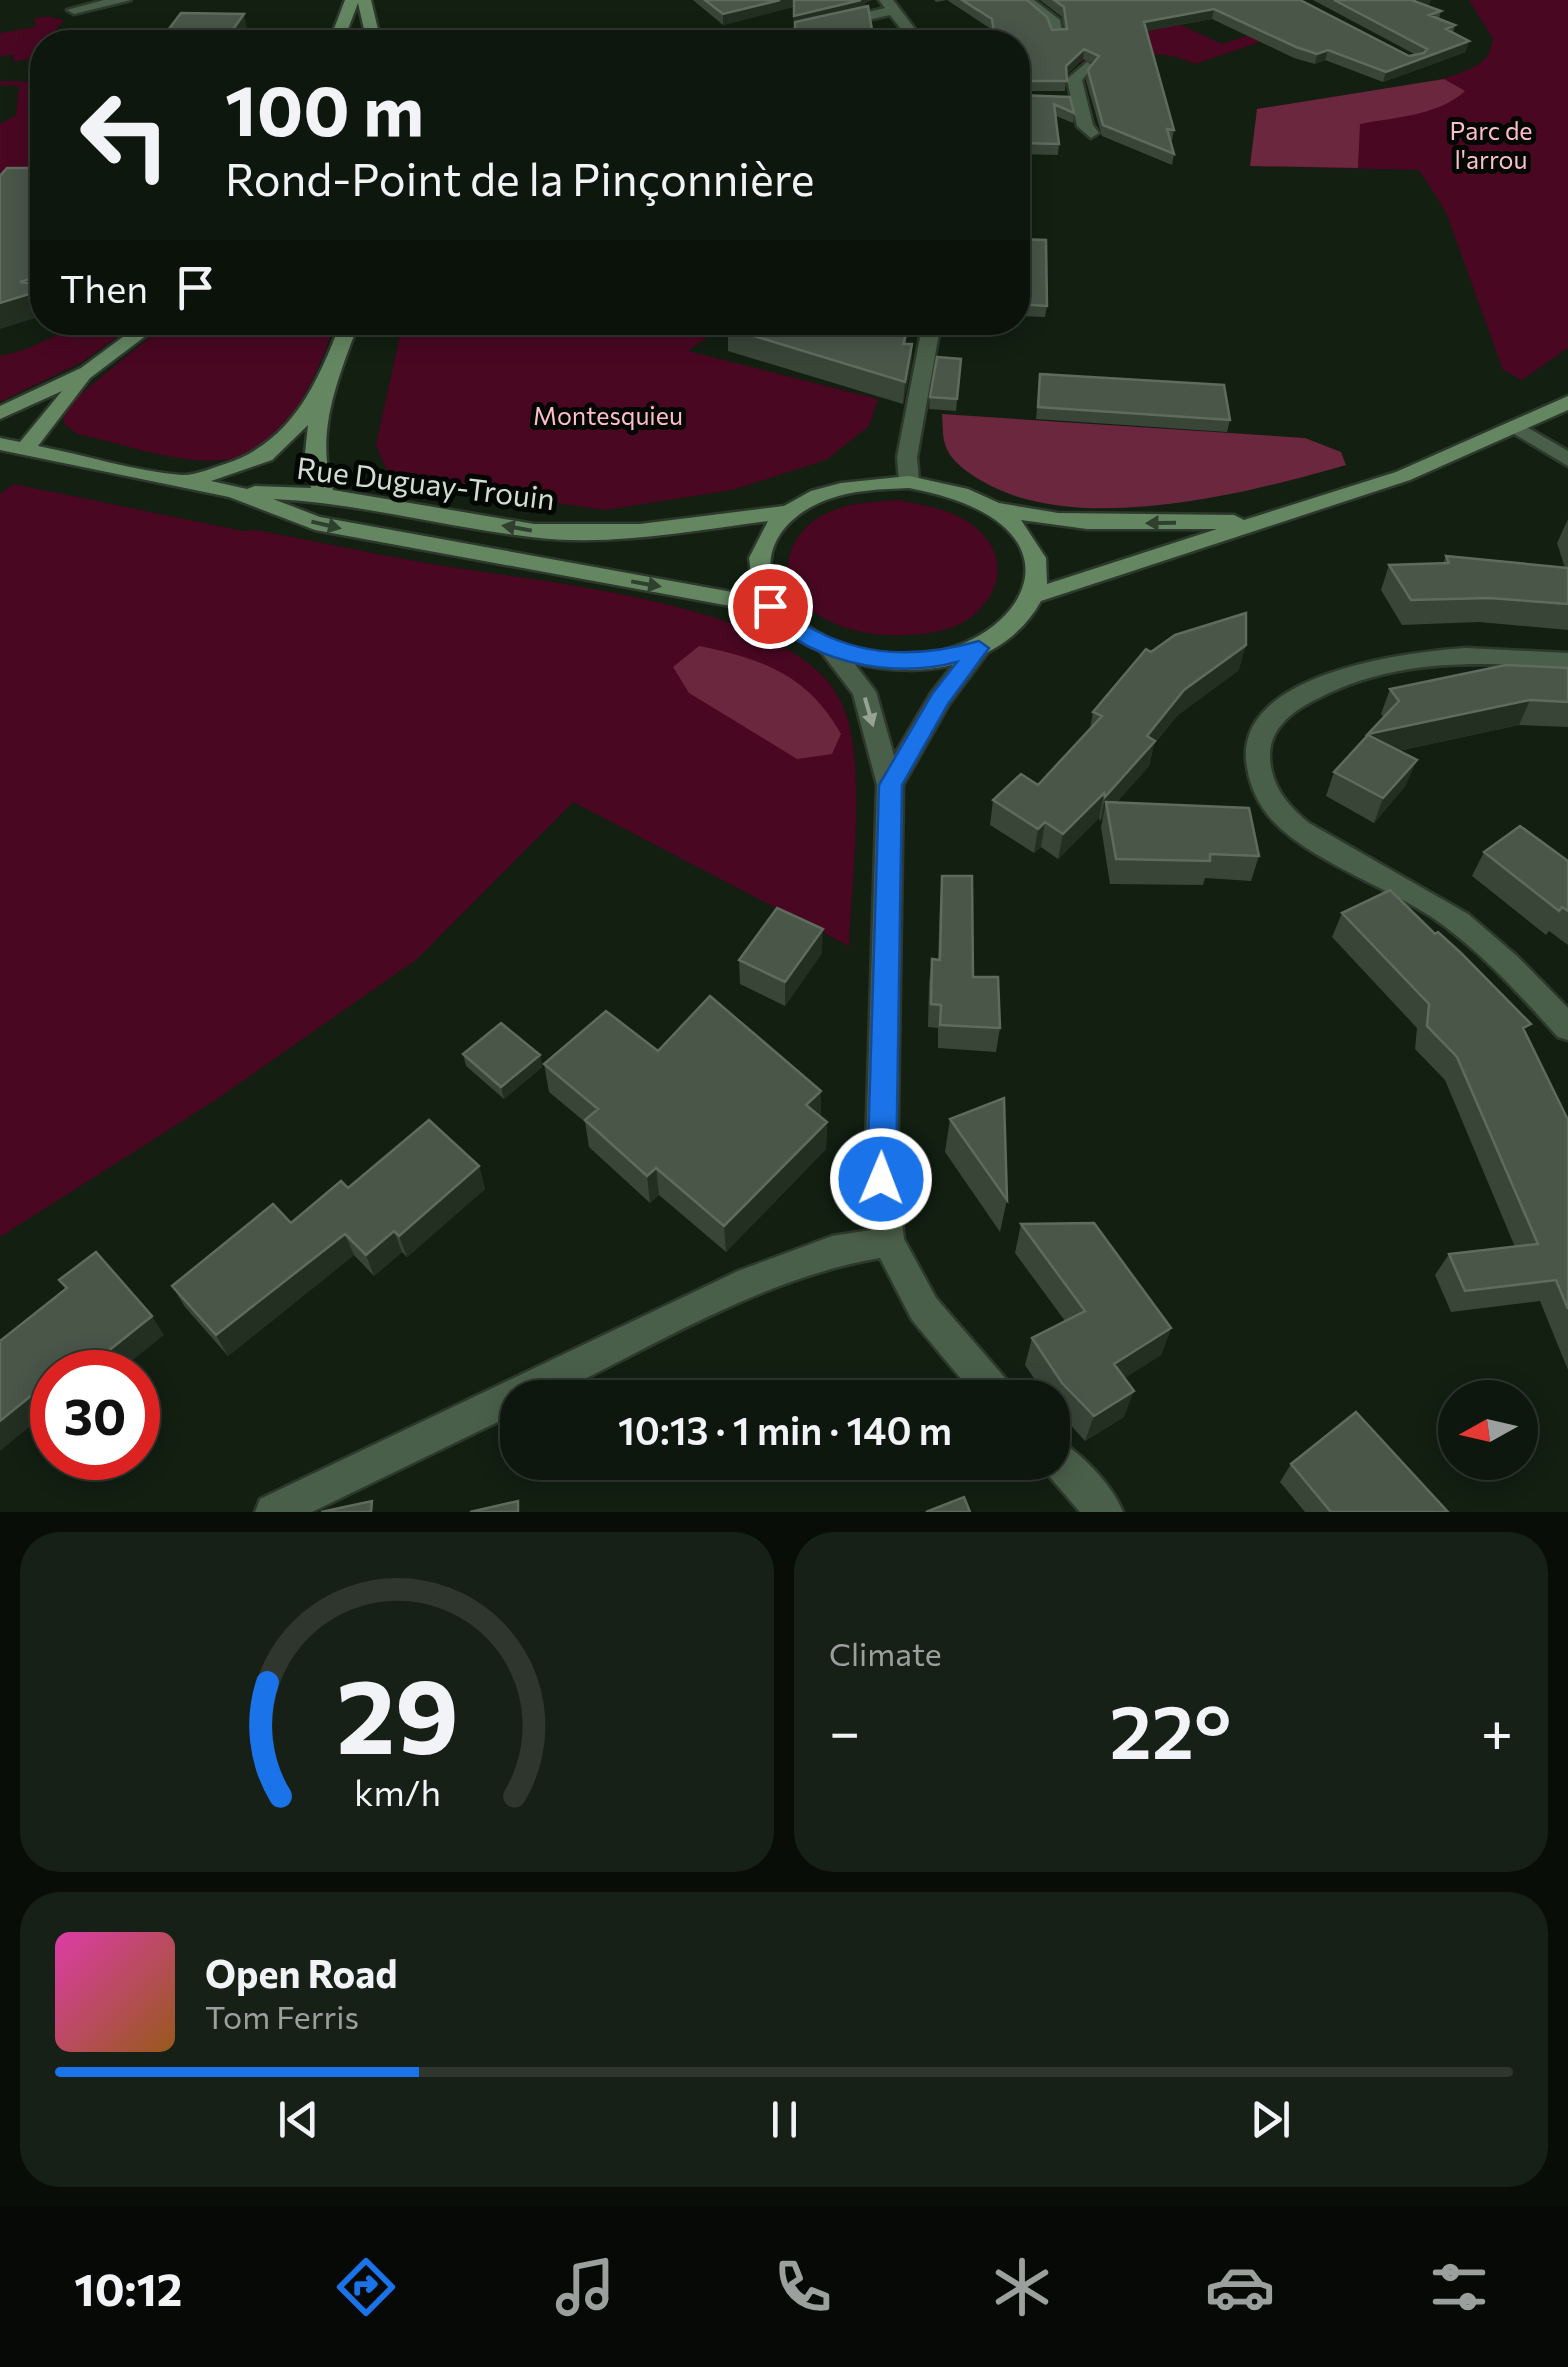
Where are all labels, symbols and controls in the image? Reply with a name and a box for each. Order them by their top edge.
text: 100 m [225,65,424,150]
icon: left [60,70,190,200]
park label: Parc de l'arrou [1449,115,1533,174]
text: Rond-Point de la Pinçonnière [225,150,815,205]
icon: arrive [168,260,223,315]
text: Then [60,264,148,311]
park label: Montesquieu [533,400,683,430]
street label: Rue Duguay-Trouin [295,448,557,516]
one-way arrow [1145,515,1177,531]
one-way arrow [311,517,342,533]
one-way arrow [501,520,532,535]
pin [728,564,813,649]
one-way arrow [630,577,662,592]
icon: arrive [743,579,798,634]
one-way arrow [862,696,878,727]
position arrow [829,1127,933,1231]
speed limit sign: 30 [30,1350,160,1480]
north arrow [1438,1380,1538,1480]
map controls [1438,1380,1538,1480]
text: 10:13 · 1 min · 140 m [618,1406,952,1453]
text: Climate [829,1633,942,1673]
text: 29 [336,1648,458,1775]
text: 22° [1109,1683,1231,1774]
text: − [829,1696,860,1763]
text: + [1481,1696,1513,1763]
text: km/h [354,1770,440,1813]
text: Open Road [205,1949,398,1996]
text: Tom Ferris [205,1996,359,2036]
icon: previous [271,2092,326,2147]
icon: pause [757,2092,812,2147]
icon: next [1243,2092,1298,2147]
icon: directions [331,2252,401,2322]
icon: music [550,2252,620,2322]
icon: phone [768,2252,838,2322]
icon: climate [987,2252,1057,2322]
icon: car [1205,2252,1275,2322]
icon: filters [1424,2252,1494,2322]
text: 10:12 [74,2260,182,2315]

